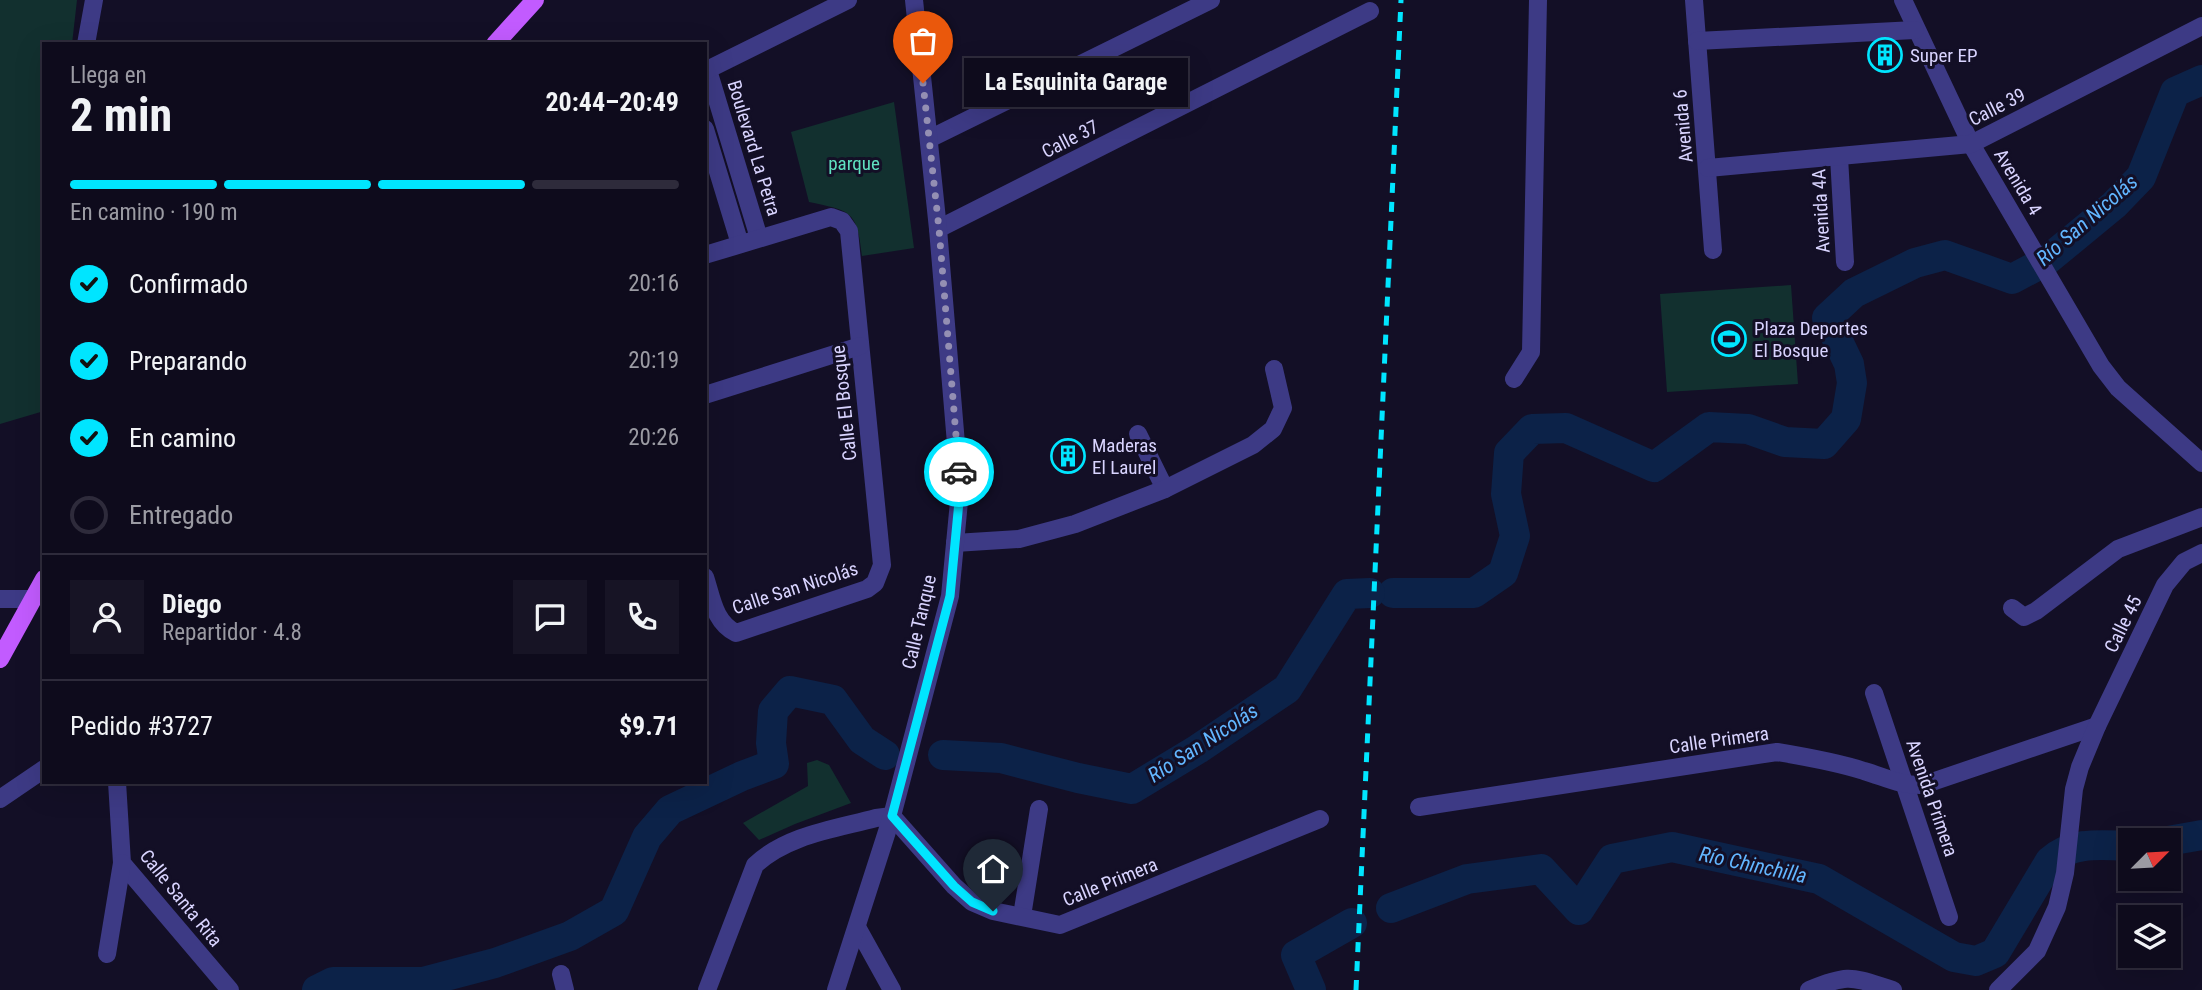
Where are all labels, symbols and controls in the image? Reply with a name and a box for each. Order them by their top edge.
pin [893,11,953,83]
icon: bag [904,22,942,60]
building icon: Super EP [1866,36,1904,74]
place label: Super EP [1910,44,1977,67]
callout: La Esquinita Garage [965,58,1189,108]
text: Llega en [70,62,147,89]
text: La Esquinita Garage [985,69,1167,96]
street label: Boulevard La Petra [722,77,786,219]
street label: Calle 39 [1965,83,2029,131]
text: 20:44–20:49 [545,87,679,117]
text: 2 min [70,88,172,142]
street label: Avenida 6 [1668,89,1698,163]
street label: Calle 37 [1038,115,1102,163]
street label: Avenida 4 [1989,145,2047,219]
park label: parque [828,152,880,175]
street label: Avenida 4A [1807,168,1835,254]
water label: Río San Nicolás [2031,170,2143,270]
text: En camino · 190 m [70,199,238,226]
icon: check [70,265,108,303]
text: Confirmado [129,269,248,299]
text: 20:16 [628,270,679,297]
place label: Plaza Deportes El Bosque [1754,317,1868,362]
sports icon: Plaza Deportes El Bosque [1710,320,1748,358]
icon: check [70,342,108,380]
street label: Calle El Bosque [826,344,862,462]
text: Preparando [129,346,247,376]
text: 20:19 [628,347,679,374]
icon: check [70,419,108,457]
text: En camino [129,423,236,453]
text: 20:26 [628,424,679,451]
place label: Maderas El Laurel [1092,434,1157,479]
courier [924,437,994,507]
building icon: Maderas El Laurel [1049,437,1087,475]
icon: car [940,453,978,491]
text: Entregado [129,500,233,530]
street label: Calle San Nicolás [729,557,861,619]
street label: Calle Tanque [897,572,941,671]
button: person [70,580,144,654]
button: chat [513,580,587,654]
button: phone [605,580,679,654]
text: Diego [162,589,222,619]
street label: Calle 45 [2099,592,2147,656]
text: Repartidor · 4.8 [162,619,302,646]
water label: Río San Nicolás [1144,699,1262,787]
text: Pedido #3727 [70,711,213,741]
text: $9.71 [619,711,679,741]
street label: Calle Primera [1668,722,1770,758]
street label: Avenida Primera [1901,736,1963,860]
north arrow [2118,828,2180,891]
map controls [2118,828,2181,968]
pin [963,839,1023,911]
water label: Río Chinchilla [1697,842,1809,888]
street label: Calle Santa Rita [135,845,227,951]
icon: home [974,850,1012,888]
street label: Calle Primera [1059,853,1161,911]
button: layers [2118,905,2181,968]

